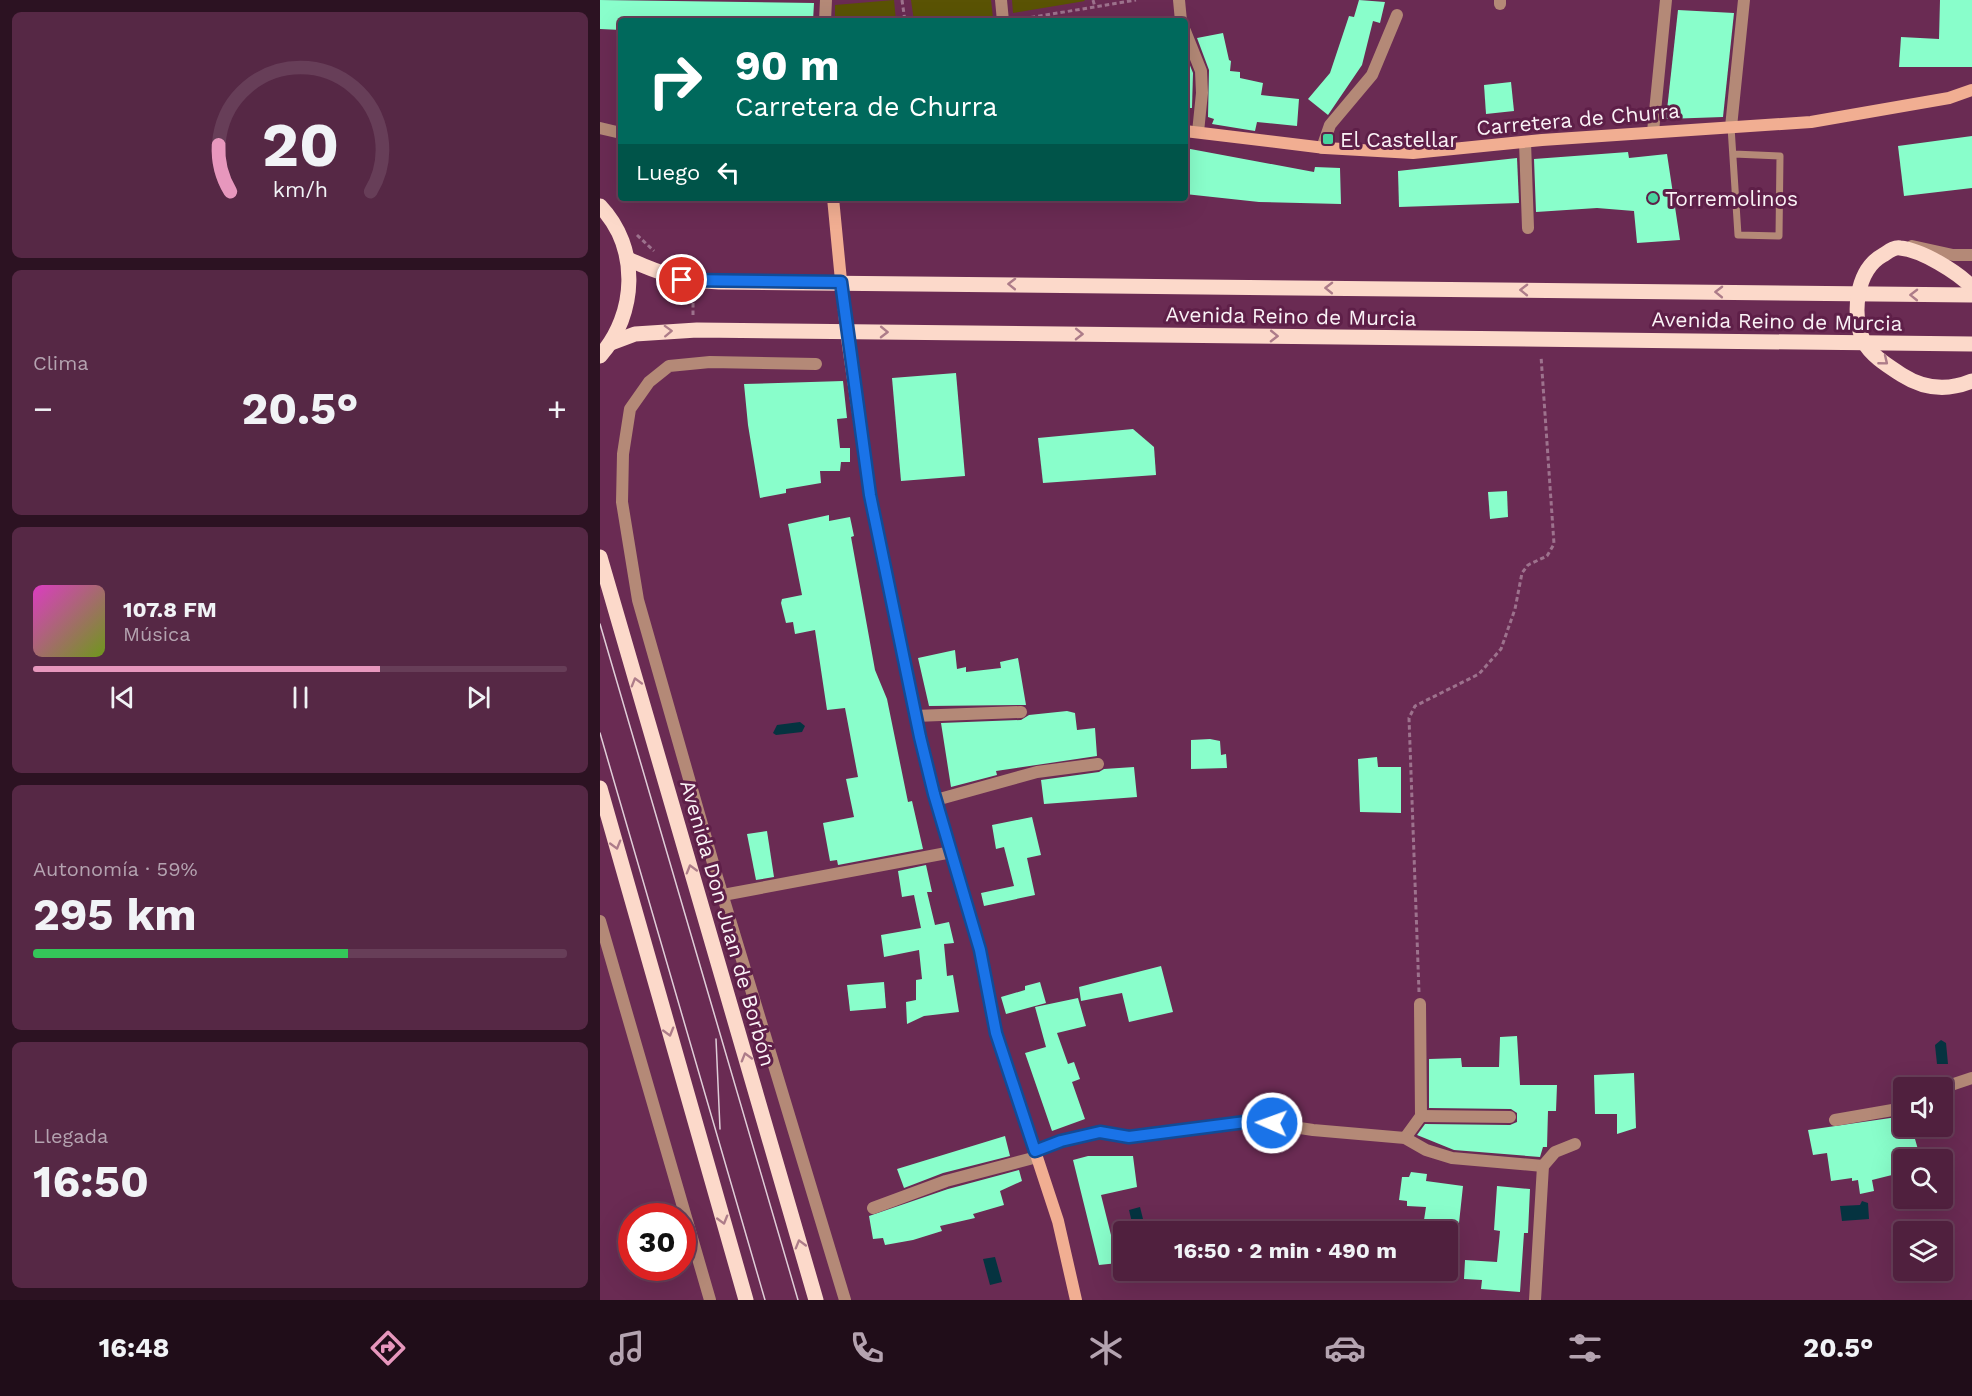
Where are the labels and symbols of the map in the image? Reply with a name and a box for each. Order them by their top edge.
street label: Carretera de Churra [1475,98,1681,140]
place label: El Castellar [1340,127,1458,152]
marker: El Castellar [1321,132,1335,146]
place label: Torremolinos [1665,186,1798,211]
marker: Torremolinos [1646,191,1660,205]
pin [656,254,707,305]
one-way arrow [1007,278,1016,290]
one-way arrow [1324,282,1333,294]
one-way arrow [1519,284,1528,296]
one-way arrow [1714,286,1723,299]
one-way arrow [1909,289,1918,301]
street label: Avenida Reino de Murcia [1165,301,1417,331]
street label: Avenida Reino de Murcia [1651,306,1903,336]
one-way arrow [663,324,672,337]
one-way arrow [879,326,888,338]
one-way arrow [1074,328,1083,340]
one-way arrow [1269,330,1278,343]
one-way arrow [1877,354,1888,365]
one-way arrow [631,677,643,688]
street label: Avenida Don Juan de Borbón [675,777,781,1069]
one-way arrow [609,839,621,850]
one-way arrow [686,865,698,875]
one-way arrow [662,1027,675,1037]
one-way arrow [740,1052,753,1062]
position arrow [1240,1091,1304,1155]
speed limit sign: 30 [618,1203,696,1281]
one-way arrow [716,1214,728,1225]
one-way arrow [795,1239,807,1250]

